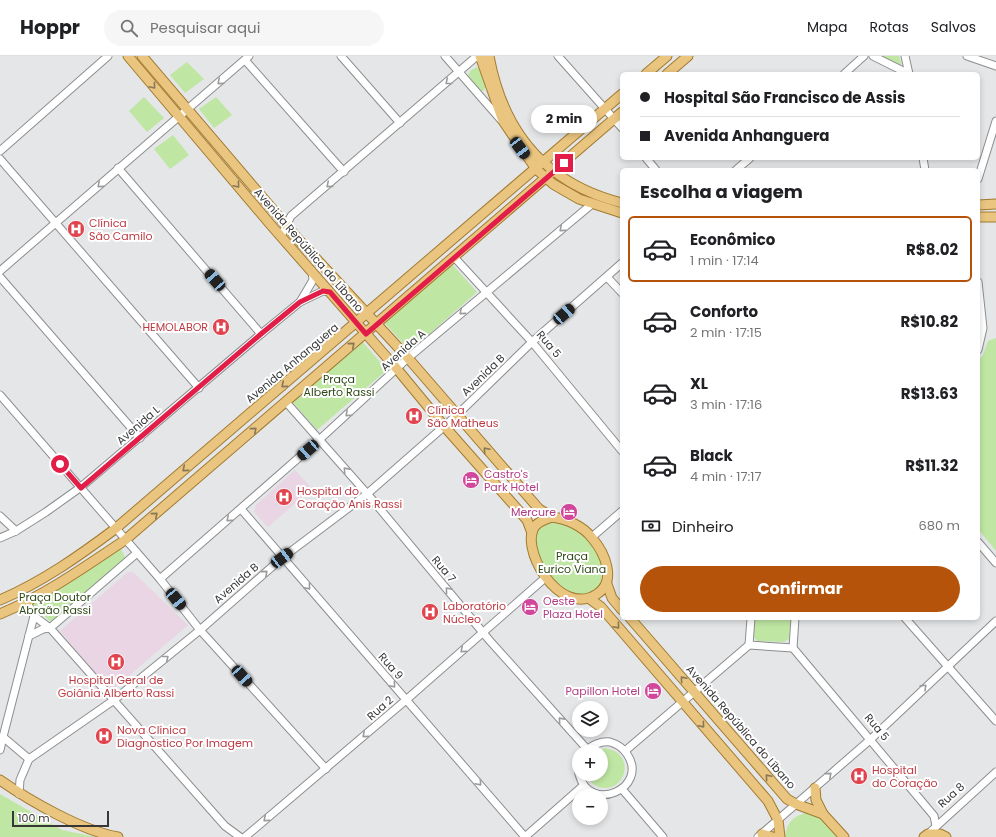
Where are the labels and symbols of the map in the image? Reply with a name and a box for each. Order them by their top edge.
one-way arrow [217,77,224,84]
one-way arrow [445,77,453,84]
one-way arrow [149,81,156,88]
callout: 2 min [531,105,597,133]
car [508,135,532,161]
route end [555,154,573,172]
one-way arrow [97,180,104,187]
one-way arrow [233,180,240,188]
one-way arrow [326,181,333,188]
street label: Avenida República do Líbano [251,184,367,316]
place label: Clínica São Camilo [89,215,153,244]
hospital icon: Clínica São Camilo [66,219,86,239]
one-way arrow [559,224,566,231]
car [203,267,227,293]
car [551,302,577,326]
one-way arrow [459,308,466,315]
hospital icon: HEMOLABOR [211,317,231,337]
place label: HEMOLABOR [142,319,208,335]
street label: Avenida Anhanguera [242,319,342,407]
street label: Avenida A [377,325,429,374]
street label: Rua 5 [533,327,565,361]
one-way arrow [348,343,355,350]
street label: Avenida B [458,350,508,400]
park label: Praça Alberto Rassi [304,371,375,400]
one-way arrow [282,380,289,387]
street label: Avenida L [113,402,163,448]
place label: Clínica São Matheus [427,402,499,431]
hospital icon: Clínica São Matheus [404,406,424,426]
one-way arrow [345,410,353,417]
one-way arrow [249,428,256,435]
car [295,438,321,462]
one-way arrow [484,447,491,454]
route start [51,455,69,473]
one-way arrow [183,465,190,472]
place label: Castro's Park Hotel [484,466,539,495]
one-way arrow [343,467,350,475]
hotel icon: Castro's Park Hotel [461,470,481,490]
place label: Hospital do Coração Anis Rassi [297,483,403,512]
hospital icon: Hospital do Coração Anis Rassi [274,487,294,507]
hotel icon: Mercure [559,502,579,522]
place label: Mercure [511,504,556,520]
one-way arrow [150,512,158,519]
one-way arrow [226,514,234,521]
car [269,546,295,570]
park label: Praça Eurico Viana [538,548,606,577]
street label: Rua 7 [428,552,460,586]
street label: Avenida B [210,559,262,607]
one-way arrow [260,570,268,577]
one-way arrow [303,582,310,590]
car [164,586,188,612]
one-way arrow [446,588,453,595]
park label: Praça Doutor Abraão Rassi [19,589,91,618]
place label: Oeste Plaza Hotel [543,593,603,622]
hotel icon: Oeste Plaza Hotel [520,597,540,617]
place label: Laboratório Núcleo [443,598,506,627]
hospital icon: Laboratório Núcleo [420,602,440,622]
one-way arrow [613,621,620,629]
one-way arrow [461,645,468,652]
street label: Rua 9 [375,649,407,683]
hospital icon: Hospital Geral de Goiânia Alberto Rassi [106,652,126,672]
one-way arrow [162,655,169,662]
street label: Avenida República do Líbano [683,661,799,793]
car [230,663,254,689]
place label: Hospital Geral de Goiânia Alberto Rassi [58,672,175,701]
one-way arrow [681,676,688,684]
one-way arrow [389,680,396,688]
hotel icon: Papillon Hotel [643,681,663,701]
place label: Papillon Hotel [565,683,640,699]
one-way arrow [919,684,927,692]
street label: Rua 2 [363,692,397,724]
street label: Rua 5 [861,710,893,744]
one-way arrow [558,717,566,725]
one-way arrow [697,720,704,727]
place label: Nova Clínica Diagnostico Por Imagem [117,722,253,751]
hospital icon: Nova Clínica Diagnostico Por Imagem [94,726,114,746]
one-way arrow [363,730,370,737]
place label: Hospital do Coração [872,762,938,791]
hospital icon: Hospital do Coração [849,766,869,786]
one-way arrow [824,773,832,780]
one-way arrow [766,774,773,782]
one-way arrow [474,778,481,786]
street label: Rua 8 [934,779,968,811]
scale bar [12,809,109,828]
one-way arrow [264,815,271,822]

